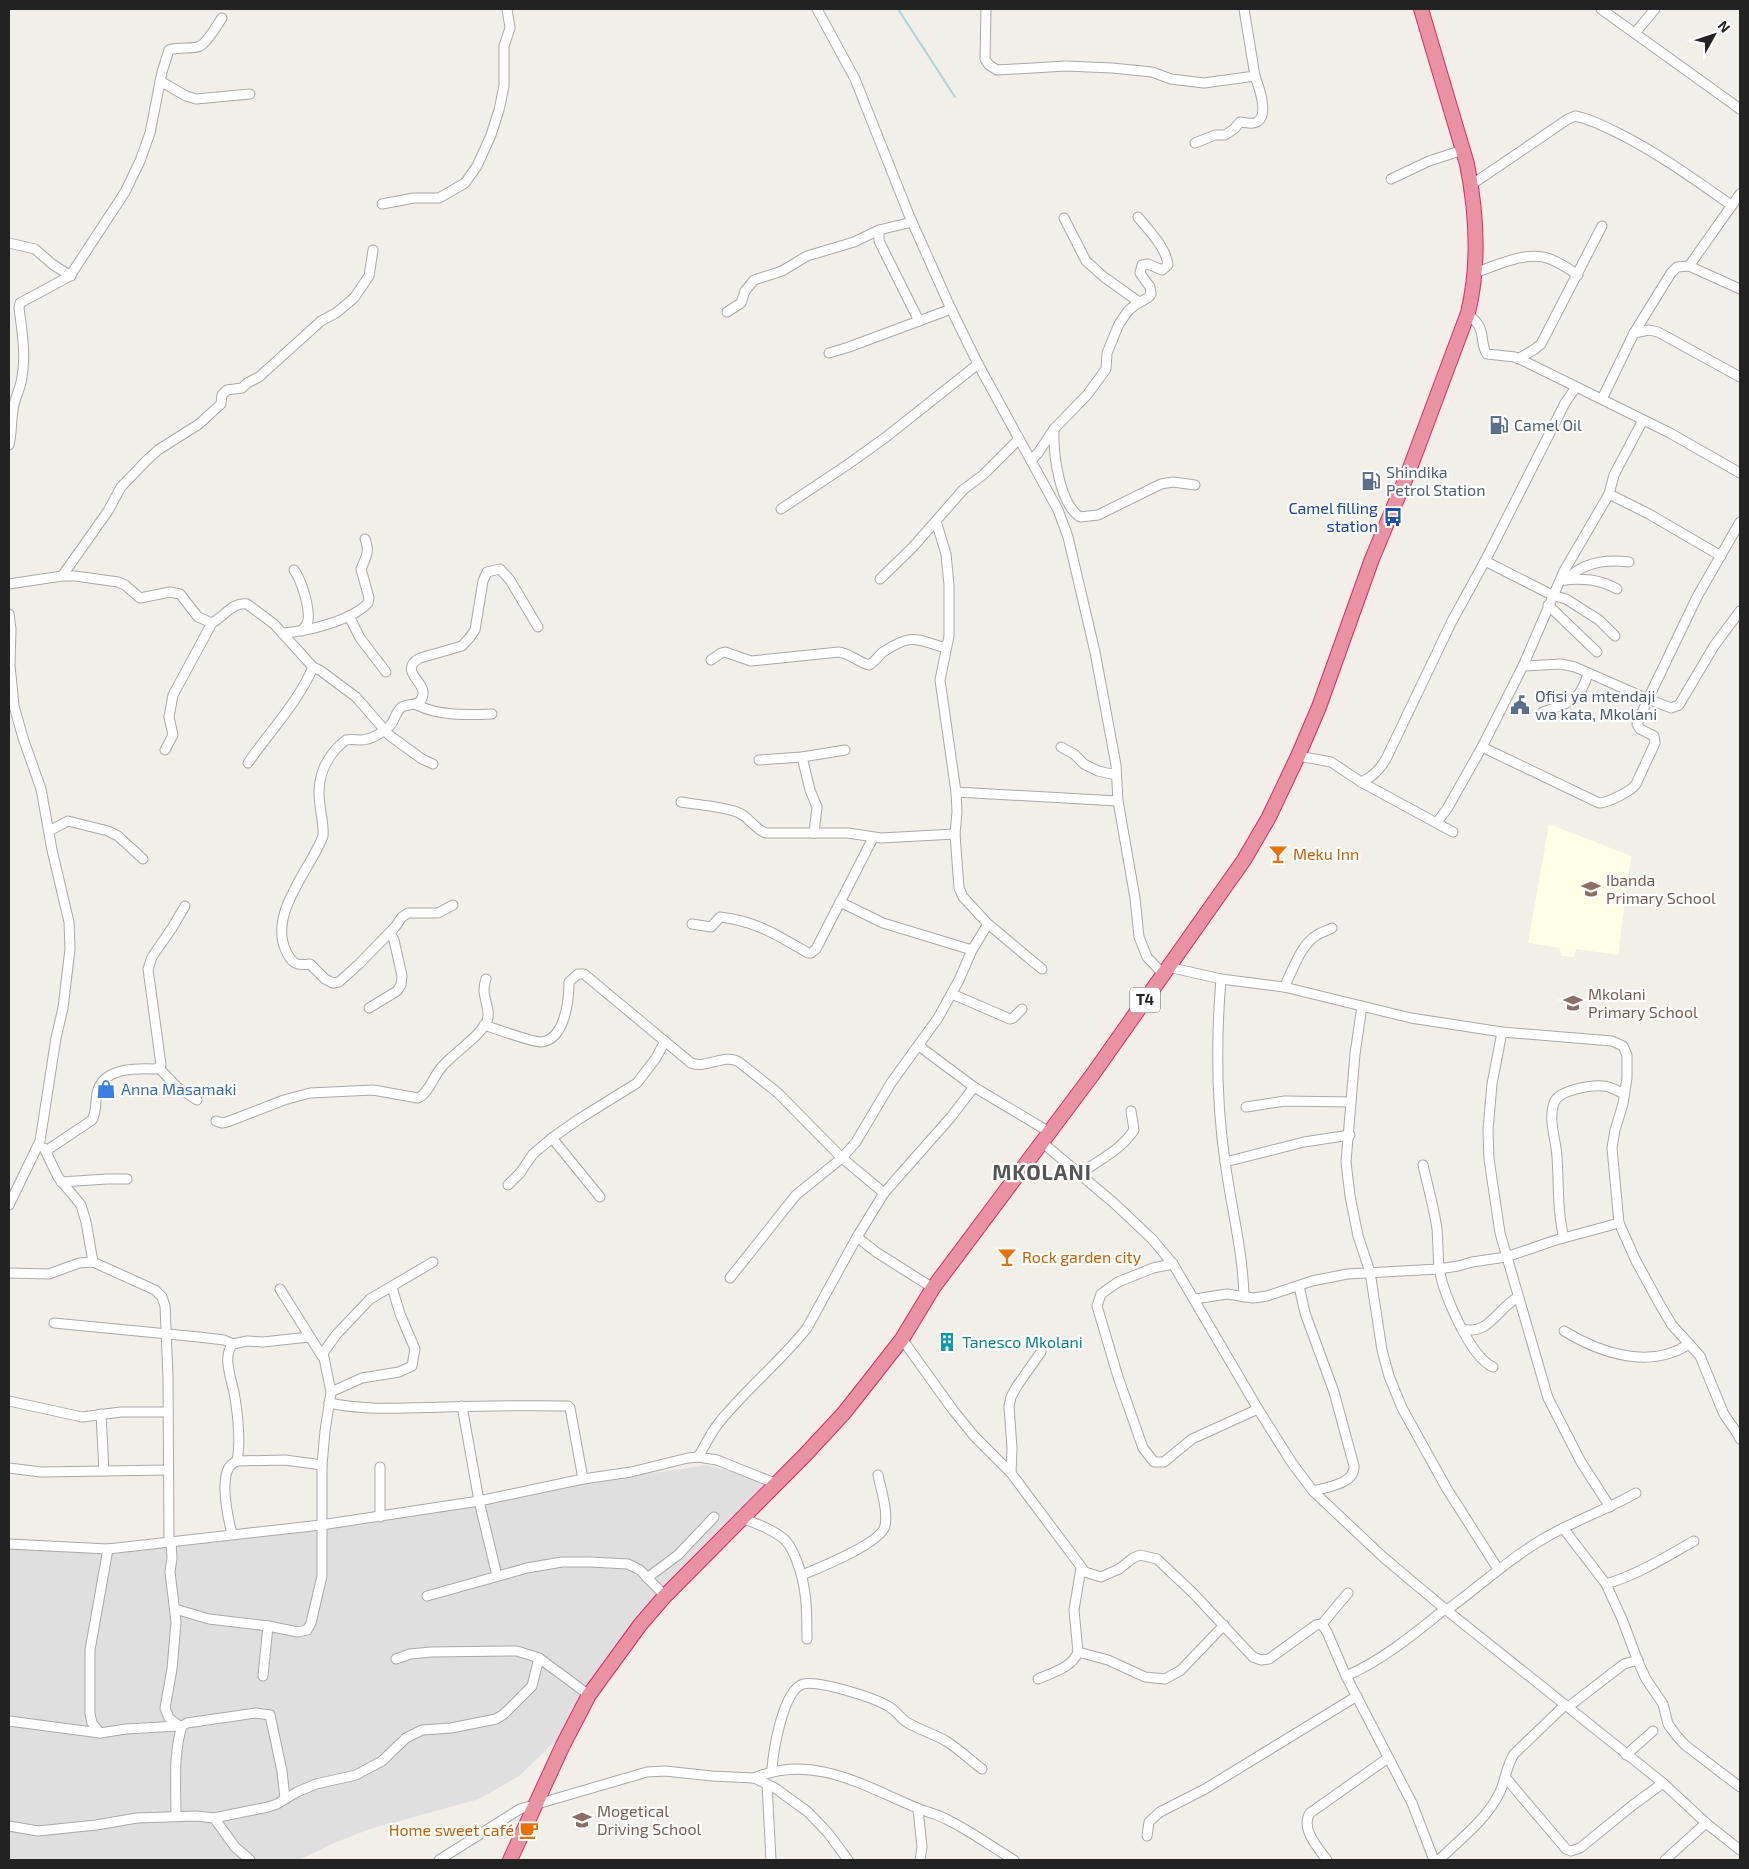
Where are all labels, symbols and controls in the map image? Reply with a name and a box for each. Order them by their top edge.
north arrow [1689,10,1739,60]
text: N [1715,17,1734,36]
fuel station icon: Camel Oil [1488,414,1510,436]
place label: Camel Oil [1514,415,1582,434]
place label: Shindika Petrol Station [1386,462,1485,499]
fuel station icon: Shindika Petrol Station [1360,470,1382,492]
place label: Camel filling station [1288,498,1378,535]
bus stop icon: Camel filling station [1382,506,1404,528]
place label: Ofisi ya mtendaji wa kata, Mkolani [1535,686,1657,723]
public building icon: Ofisi ya mtendaji wa kata, Mkolani [1509,694,1531,716]
bar icon: Meku Inn [1267,843,1289,865]
place label: Meku Inn [1293,844,1359,863]
place label: Ibanda Primary School [1606,870,1716,907]
school or university icon: Ibanda Primary School [1580,878,1602,900]
place label: Mkolani Primary School [1588,984,1698,1021]
road number: T4 [1130,988,1160,1012]
school or university icon: Mkolani Primary School [1562,992,1584,1014]
shop icon: Anna Masamaki [95,1078,117,1100]
place label: Anna Masamaki [121,1079,237,1098]
district label: MKOLANI [992,1159,1092,1184]
bar icon: Rock garden city [996,1246,1018,1268]
place label: Rock garden city [1022,1247,1142,1266]
building icon: Tanesco Mkolani [936,1331,958,1353]
place label: Tanesco Mkolani [962,1332,1083,1351]
place label: Mogetical Driving School [597,1801,702,1838]
school or university icon: Mogetical Driving School [571,1809,593,1831]
cafe icon: Home sweet café [518,1819,540,1841]
place label: Home sweet café [389,1820,514,1839]

